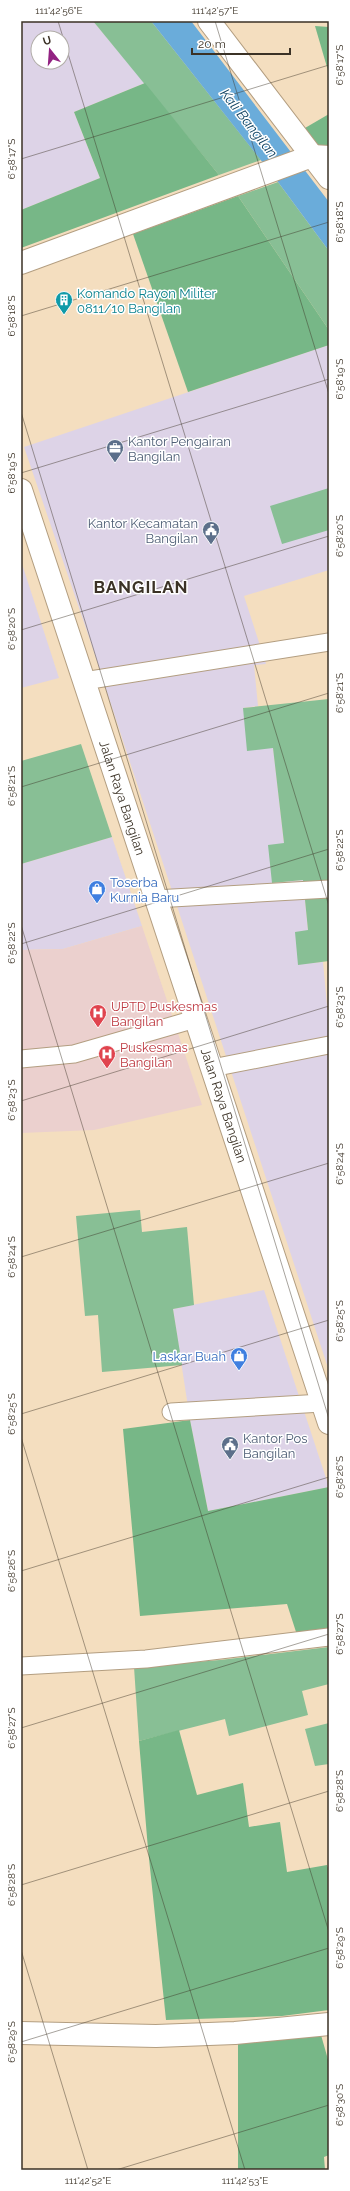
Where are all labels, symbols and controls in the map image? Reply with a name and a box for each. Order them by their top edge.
text: 111°42'56"E [35,5,83,16]
text: 111°42'57"E [192,5,238,16]
north arrow [30,30,70,70]
scale bar [192,30,290,56]
text: U [41,33,53,48]
text: 20 m [198,37,226,51]
text: 6°58'17"S [334,45,345,85]
water label: Kali Bangilan [217,85,281,161]
text: 6°58'17"S [6,139,17,179]
text: 6°58'18"S [334,201,345,243]
place label: Komando Rayon Militer 0811/10 Bangilan [77,286,217,316]
building icon: Komando Rayon Militer 0811/10 Bangilan [54,290,74,315]
text: 6°58'18"S [6,295,17,337]
text: 6°58'19"S [334,359,345,399]
place label: Kantor Pengairan Bangilan [128,434,231,464]
office icon: Kantor Pengairan Bangilan [105,438,125,463]
text: 6°58'19"S [6,453,17,493]
text: 6°58'20"S [334,515,345,557]
place label: Kantor Kecamatan Bangilan [88,516,198,546]
public building icon: Kantor Kecamatan Bangilan [201,520,221,545]
district label: BANGILAN [93,577,189,597]
text: 6°58'20"S [6,608,17,650]
text: 6°58'21"S [334,673,345,713]
street label: Jalan Raya Bangilan [96,739,148,857]
text: 6°58'21"S [6,766,17,806]
text: 6°58'22"S [334,829,345,871]
place label: Toserba Kurnia Baru [110,875,179,905]
shop icon: Toserba Kurnia Baru [87,879,107,904]
text: 6°58'22"S [6,922,17,964]
text: 6°58'23"S [334,986,345,1028]
place label: UPTD Puskesmas Bangilan [111,999,217,1029]
hospital icon: UPTD Puskesmas Bangilan [88,1003,108,1028]
place label: Puskesmas Bangilan [120,1040,188,1070]
hospital icon: Puskesmas Bangilan [97,1044,117,1069]
street label: Jalan Raya Bangilan [198,1046,250,1165]
text: 6°58'23"S [6,1079,17,1121]
text: 6°58'24"S [334,1143,345,1185]
text: 6°58'24"S [6,1236,17,1278]
text: 6°58'25"S [334,1300,345,1342]
shop icon: Laskar Buah [229,1346,249,1371]
place label: Laskar Buah [152,1349,226,1364]
text: 6°58'25"S [6,1393,17,1435]
place label: Kantor Pos Bangilan [243,1431,307,1461]
public building icon: Kantor Pos Bangilan [220,1435,240,1460]
text: 6°58'26"S [334,1456,345,1498]
text: 6°58'26"S [6,1550,17,1592]
text: 6°58'27"S [334,1613,345,1655]
text: 6°58'27"S [6,1707,17,1749]
text: 6°58'28"S [334,1770,345,1812]
text: 6°58'28"S [6,1864,17,1906]
text: 6°58'29"S [334,1927,345,1969]
text: 6°58'29"S [6,2021,17,2063]
text: 6°58'30"S [334,2084,345,2126]
text: 111°42'52"E [65,2175,111,2186]
text: 111°42'53"E [222,2175,268,2186]

